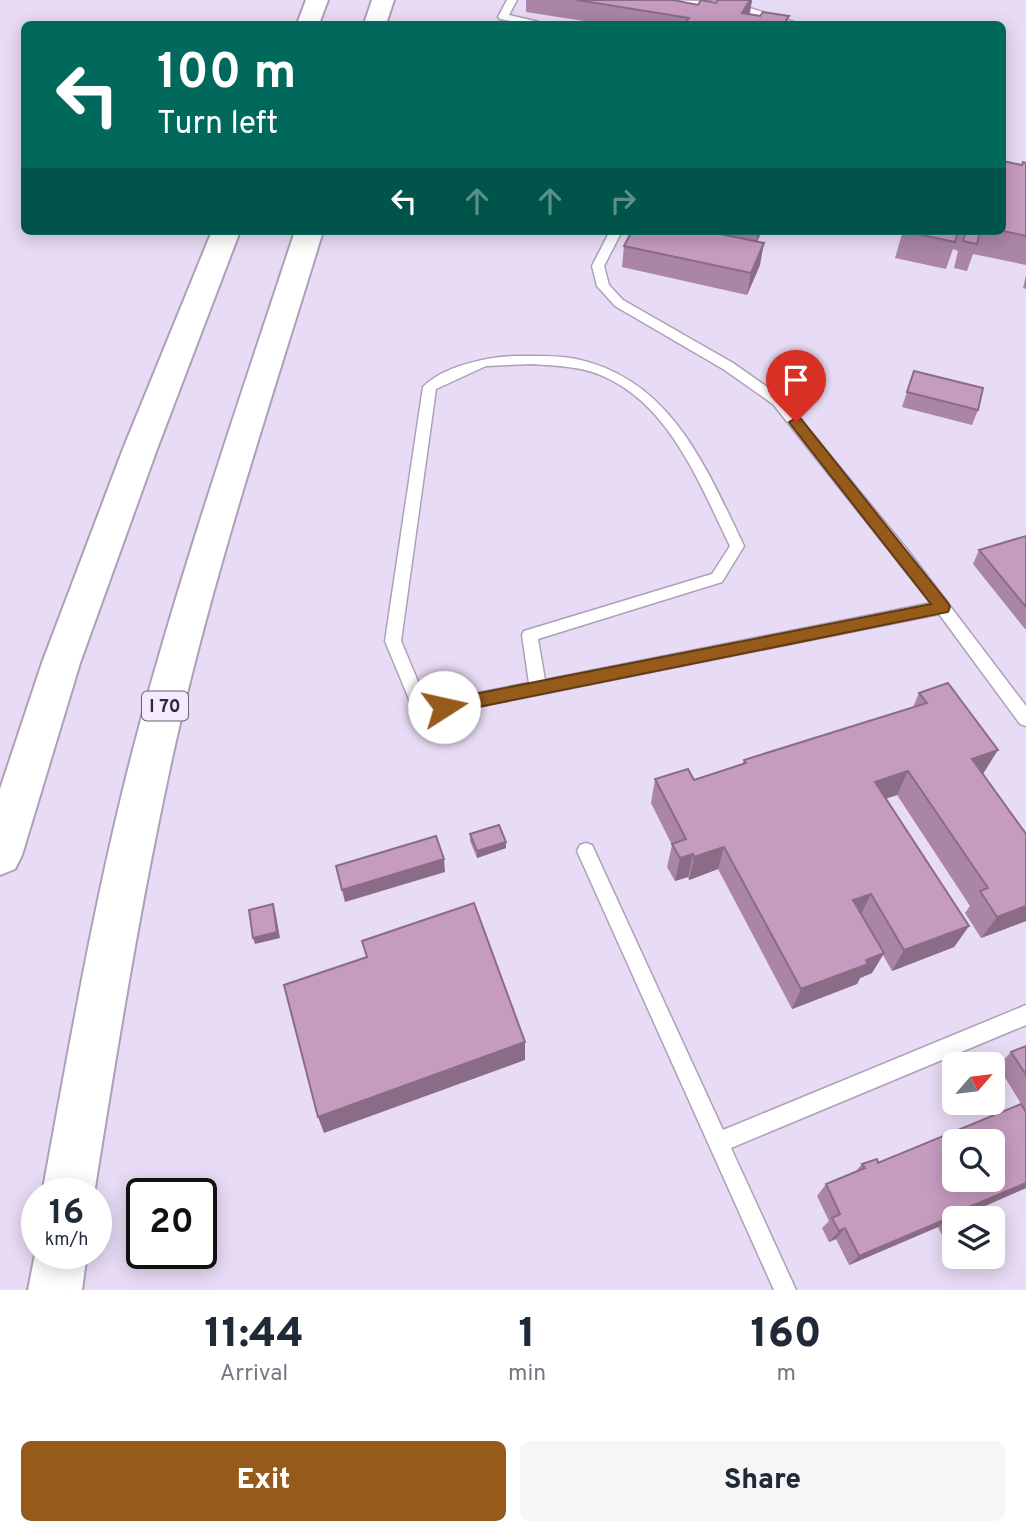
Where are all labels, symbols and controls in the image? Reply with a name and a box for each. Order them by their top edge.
text: 100 m [157,44,296,106]
icon: left [42,49,133,140]
text: Turn left [157,105,278,145]
icon: left [385,182,423,220]
icon: ahead [458,182,496,220]
icon: ahead [531,182,569,220]
icon: right [604,182,642,220]
pin [766,350,826,422]
icon: arrive [777,361,815,399]
position arrow [407,670,481,744]
road number: I 70 [142,692,188,720]
north arrow [942,1052,1004,1115]
map controls [942,1052,1005,1269]
button: search [942,1129,1005,1192]
speed limit sign: 20 [126,1178,217,1269]
text: 16 [49,1192,84,1236]
button: layers [942,1206,1005,1269]
text: km/h [45,1229,88,1252]
text: 11:44 [204,1309,304,1362]
text: 1 [519,1309,536,1362]
text: 160 [751,1309,822,1362]
text: Arrival [220,1360,288,1389]
text: min [508,1360,546,1389]
text: m [776,1360,796,1389]
button: Exit [21,1441,506,1521]
button: Share [520,1441,1005,1521]

